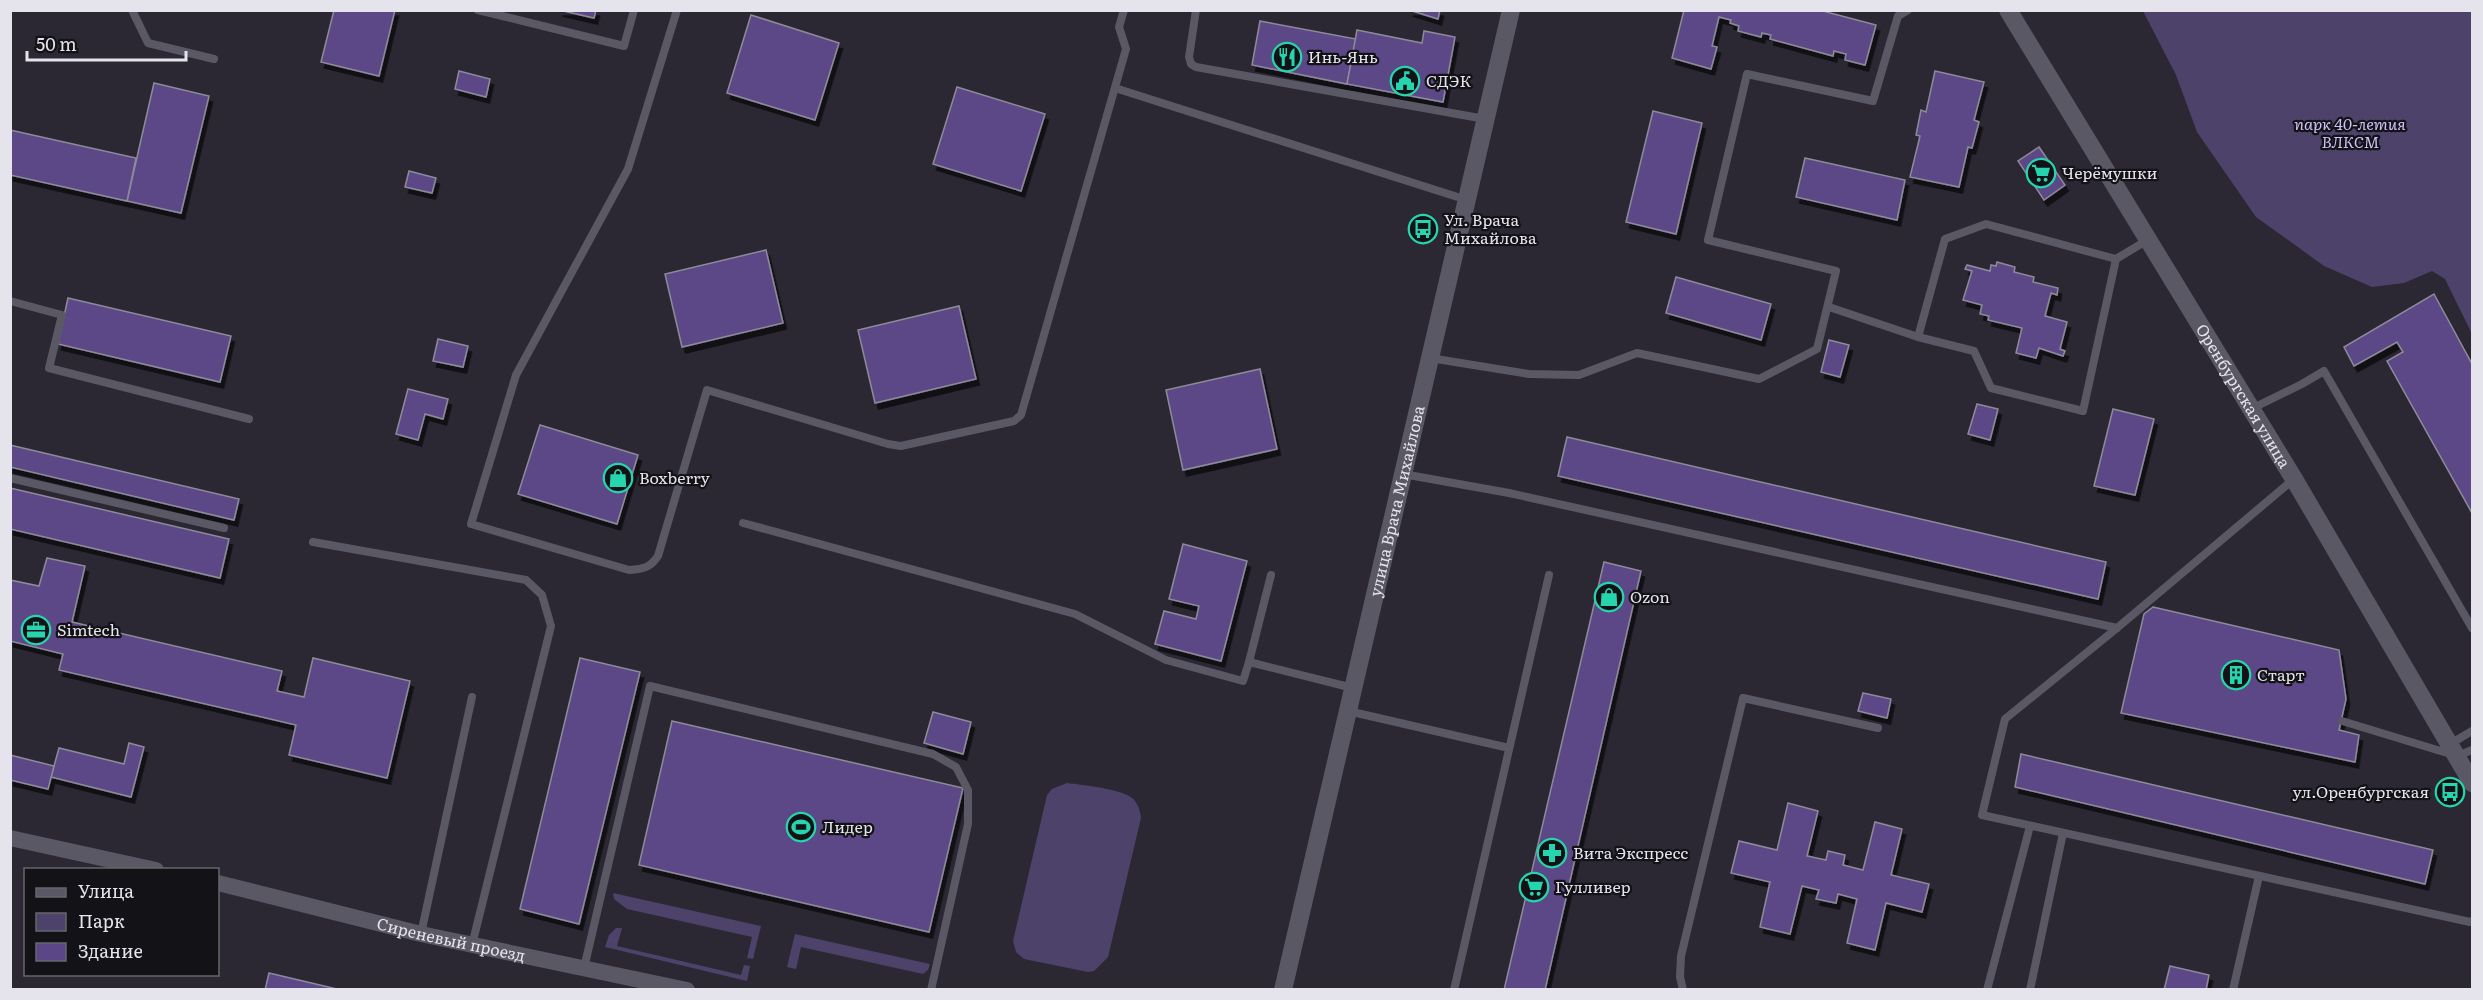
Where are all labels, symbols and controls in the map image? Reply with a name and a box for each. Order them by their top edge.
scale bar [27,24,186,62]
text: 50 m [36,30,77,57]
restaurant icon: Инь-Янь [1271,41,1303,73]
place label: Инь-Янь [1308,44,1378,68]
public building icon: СДЭК [1389,65,1421,97]
place label: СДЭК [1426,68,1471,92]
park label: парк 40-летия ВЛКСМ [2294,111,2406,153]
supermarket icon: Черёмушки [2025,157,2057,189]
place label: Черёмушки [2062,160,2157,184]
place label: Ул. Врача Михайлова [1444,207,1537,249]
bus stop icon: Ул. Врача Михайлова [1407,213,1439,245]
street label: Оренбургская улица [2191,319,2298,473]
street label: улица Врача Михайлова [1362,403,1430,599]
shop icon: Boxberry [602,462,634,494]
place label: Boxberry [639,465,711,489]
shop icon: Ozon [1593,581,1625,613]
place label: Ozon [1630,584,1670,608]
office icon: Simtech [20,614,52,646]
place label: Simtech [57,617,120,641]
building icon: Старт [2220,659,2252,691]
place label: Старт [2257,662,2305,686]
bus stop icon: ул.Оренбургская [2434,776,2466,808]
place label: ул.Оренбургская [2293,779,2429,803]
sports icon: Лидер [785,811,817,843]
place label: Лидер [822,814,873,838]
pharmacy icon: Вита Экспресс [1536,837,1568,869]
place label: Вита Экспресс [1573,840,1688,864]
legend [24,868,219,976]
supermarket icon: Гулливер [1518,871,1550,903]
place label: Гулливер [1555,874,1631,898]
text: Улица [78,877,134,904]
text: Парк [78,907,125,934]
street label: Сиреневый проезд [375,910,528,967]
text: Здание [78,937,143,964]

